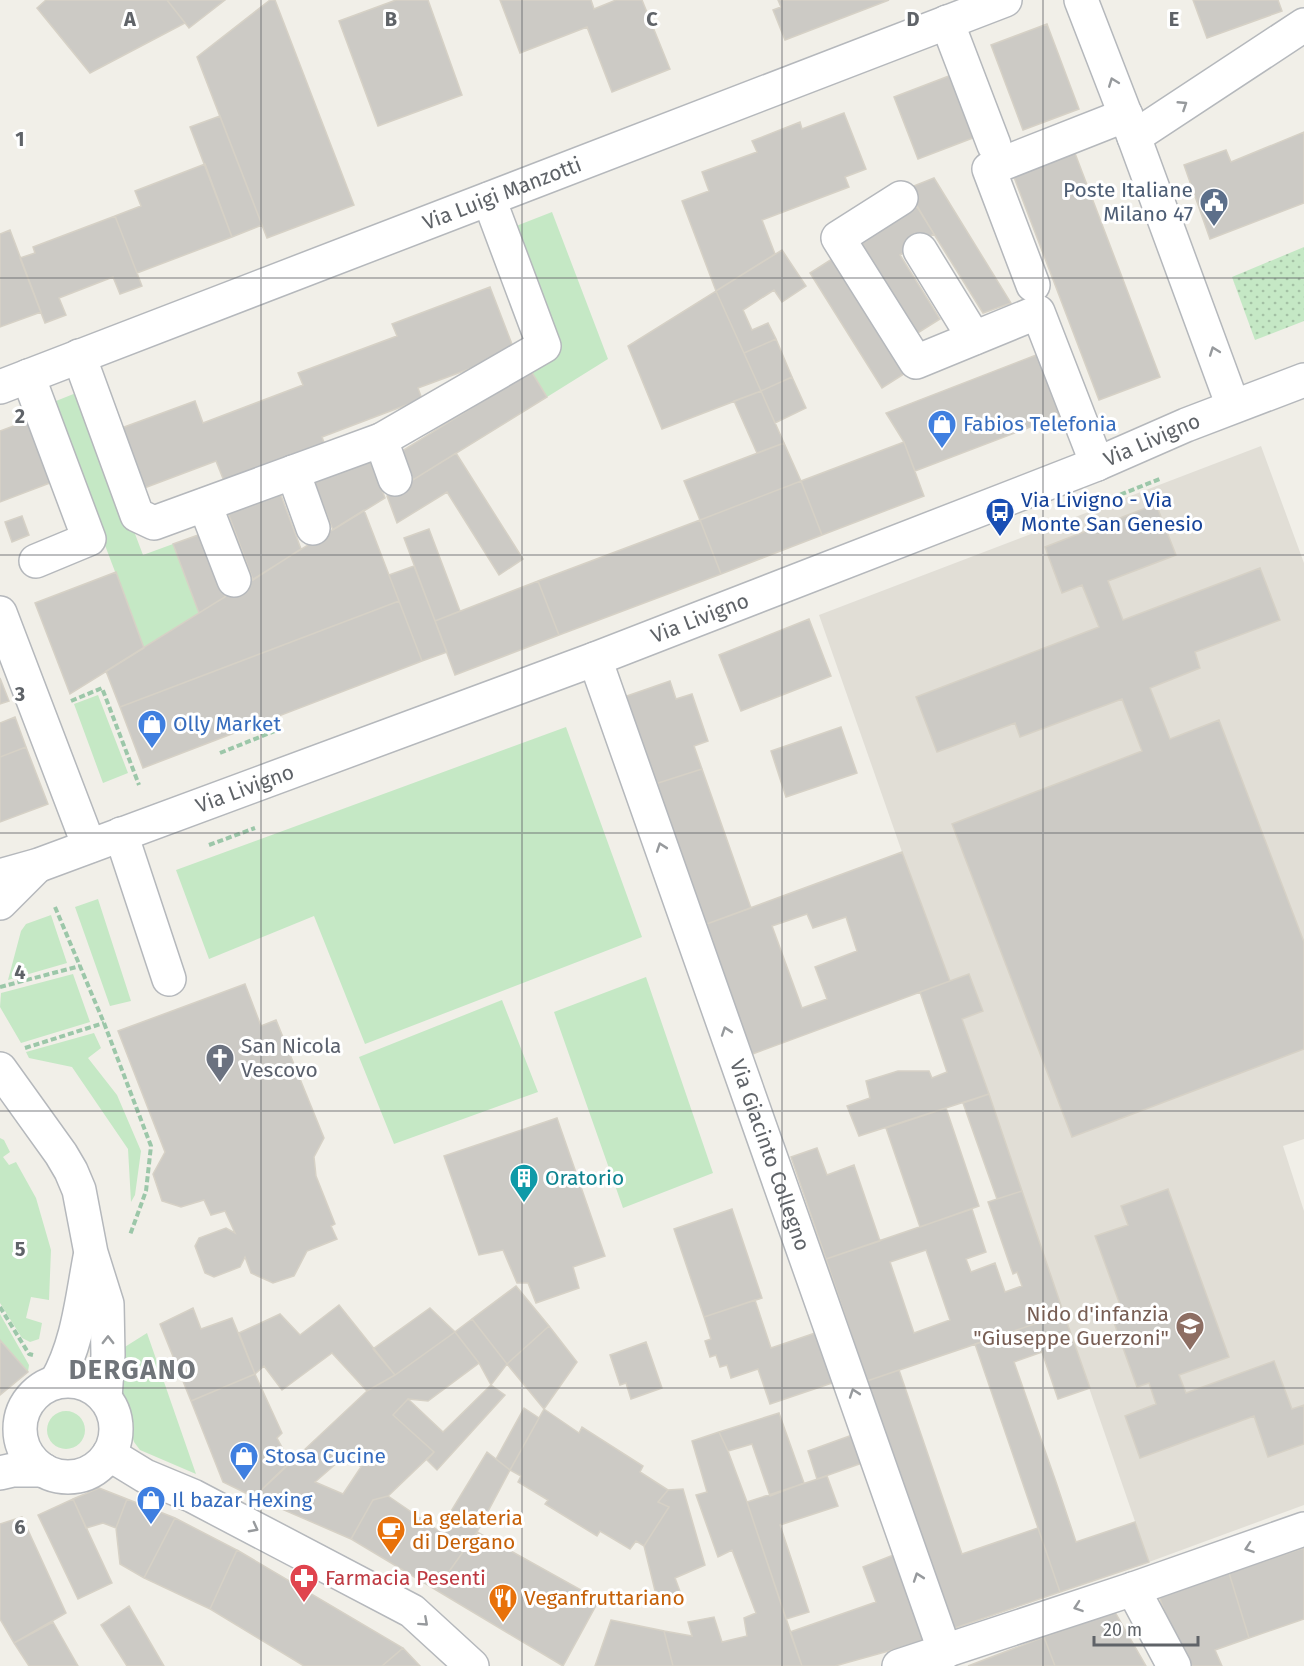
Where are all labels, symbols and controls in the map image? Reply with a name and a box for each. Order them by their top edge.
text: A [123,7,137,31]
text: B [385,7,397,31]
text: C [646,7,658,31]
text: D [906,7,920,31]
text: E [1169,7,1179,31]
one-way arrow [1108,77,1120,88]
one-way arrow [1176,101,1187,112]
text: 1 [15,127,25,151]
street label: Via Luigi Manzotti [419,151,585,236]
place label: Poste Italiane Milano 47 [1063,177,1193,227]
public building icon: Poste Italiane Milano 47 [1198,186,1230,228]
one-way arrow [1208,346,1221,357]
text: 2 [15,404,25,428]
shop icon: Fabios Telefonia [926,408,958,450]
street label: Via Livigno [1100,408,1204,472]
place label: Fabios Telefonia [963,411,1117,437]
place label: Via Livigno - Via Monte San Genesio [1021,487,1203,537]
bus stop icon: Via Livigno - Via Monte San Genesio [984,496,1016,538]
street label: Via Livigno [647,588,753,649]
text: 3 [14,682,25,706]
shop icon: Olly Market [136,708,168,750]
place label: Olly Market [173,711,281,737]
street label: Via Livigno [192,759,298,819]
one-way arrow [656,842,669,853]
text: 4 [14,960,26,984]
one-way arrow [720,1026,733,1037]
place label: San Nicola Vescovo [241,1033,341,1083]
church icon: San Nicola Vescovo [204,1042,236,1084]
street label: Via Giacinto Collegno [724,1056,816,1254]
building icon: Oratorio [508,1162,540,1204]
place label: Oratorio [545,1165,624,1191]
text: 5 [15,1237,26,1261]
place label: Nido d'infanzia "Giuseppe Guerzoni" [973,1301,1169,1351]
school or university icon: Nido d'infanzia "Giuseppe Guerzoni" [1174,1310,1206,1352]
one-way arrow [102,1335,114,1344]
district label: DERGANO [69,1354,197,1386]
one-way arrow [848,1388,861,1399]
shop icon: Stosa Cucine [228,1440,260,1482]
place label: Stosa Cucine [265,1443,386,1469]
shop icon: Il bazar Hexing [135,1484,167,1526]
place label: Il bazar Hexing [172,1487,313,1513]
place label: La gelateria di Dergano [412,1505,523,1555]
cafe icon: La gelateria di Dergano [375,1514,407,1556]
text: 6 [14,1515,26,1539]
one-way arrow [248,1521,259,1533]
one-way arrow [1244,1541,1255,1554]
pharmacy icon: Farmacia Pesenti [288,1562,320,1604]
place label: Farmacia Pesenti [325,1565,486,1591]
one-way arrow [913,1572,926,1583]
restaurant icon: Veganfruttariano [487,1582,519,1624]
place label: Veganfruttariano [524,1585,685,1611]
one-way arrow [1073,1600,1084,1613]
scale bar [1094,1609,1198,1647]
one-way arrow [418,1615,428,1626]
text: 20 m [1103,1619,1142,1641]

